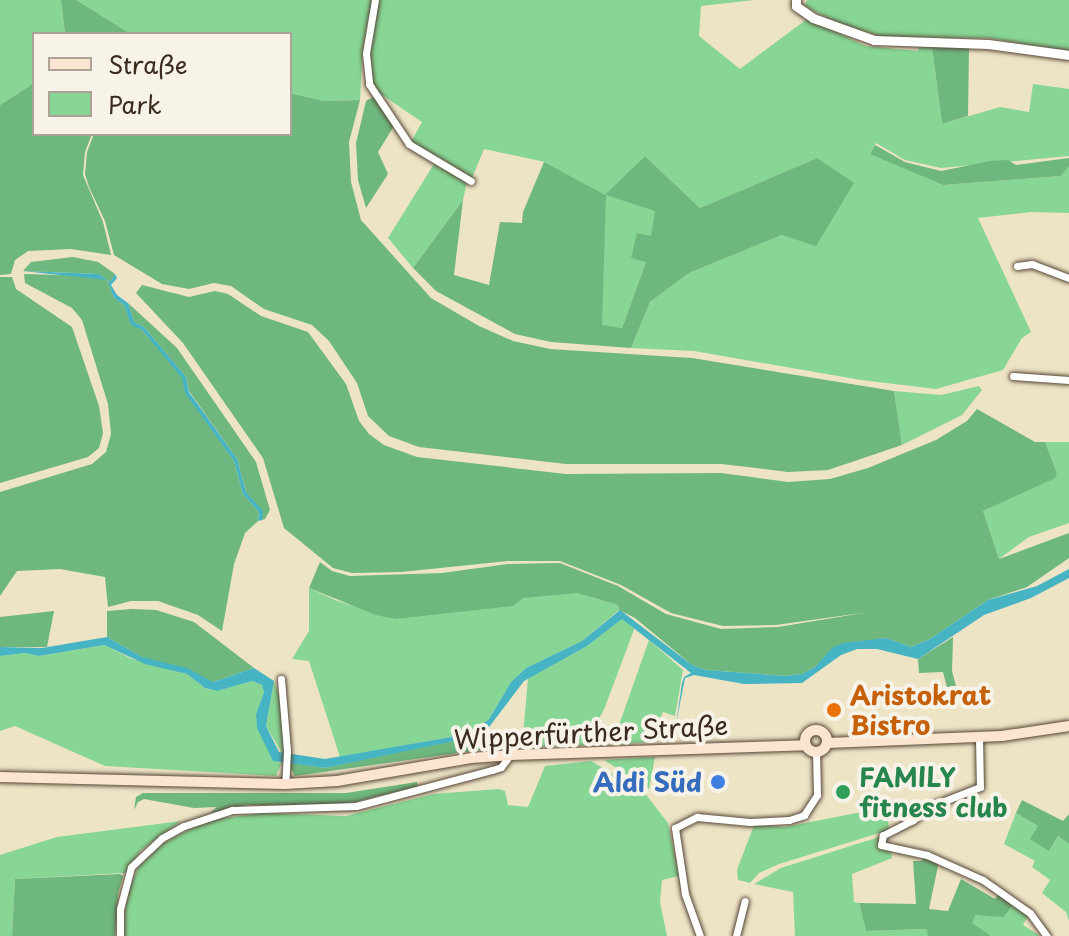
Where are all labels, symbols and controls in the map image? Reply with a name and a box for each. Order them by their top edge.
legend [32,32,292,136]
text: Straße [108,46,187,82]
text: Park [108,86,162,122]
place label: Aristokrat Bistro [850,679,991,740]
marker: Aristokrat Bistro [825,701,843,719]
street label: Wipperfürther Straße [453,709,729,755]
place label: FAMILY fitness club [859,761,1008,822]
place label: Aldi Süd [592,766,702,798]
marker: Aldi Süd [709,773,727,791]
marker: FAMILY fitness club [834,783,852,801]

